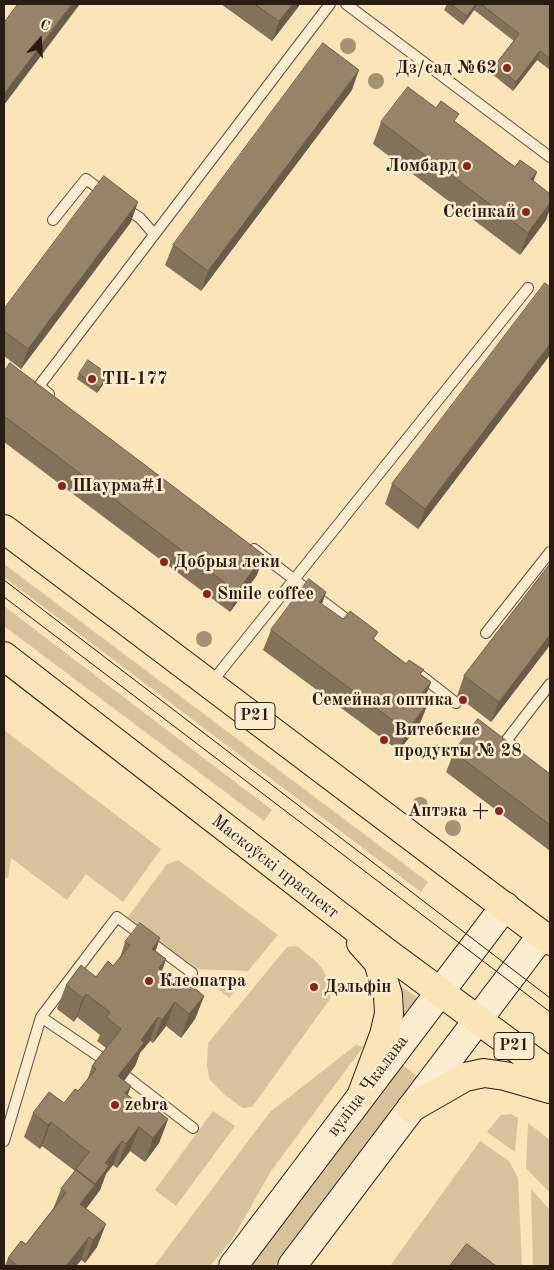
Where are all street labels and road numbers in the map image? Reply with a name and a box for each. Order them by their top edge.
road number: Р21 [235,702,275,729]
street label: Маскоўскі праспект [207,810,343,924]
street label: вуліца Чкалава [323,1031,413,1141]
road number: Р21 [494,1032,534,1060]

